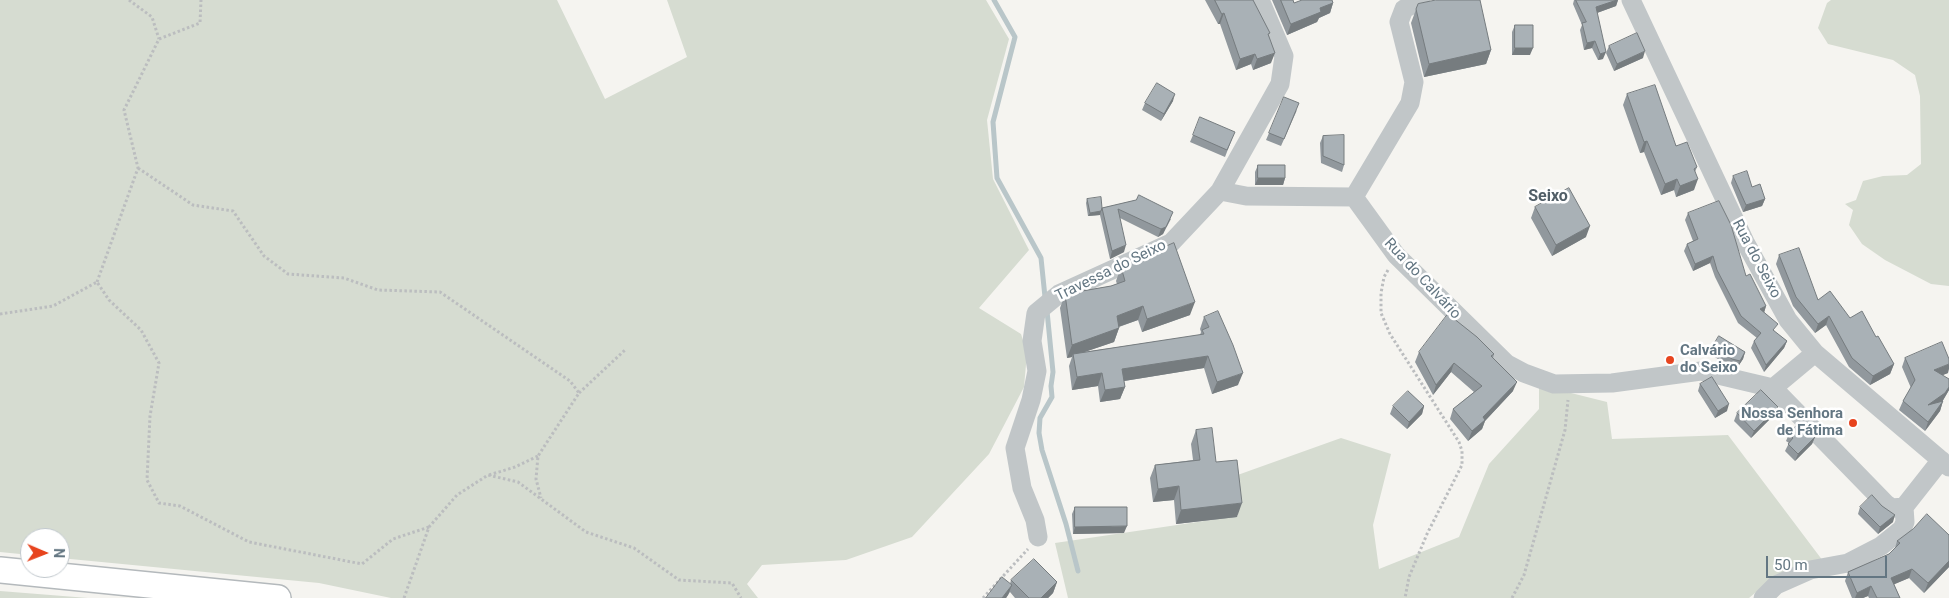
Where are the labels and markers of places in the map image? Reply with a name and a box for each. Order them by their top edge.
place label: Calvário do Seixo [1680,342,1738,377]
marker: Calvário do Seixo [1664,354,1676,366]
place label: Nossa Senhora de Fátima [1741,405,1843,440]
marker: Nossa Senhora de Fátima [1847,417,1859,429]

